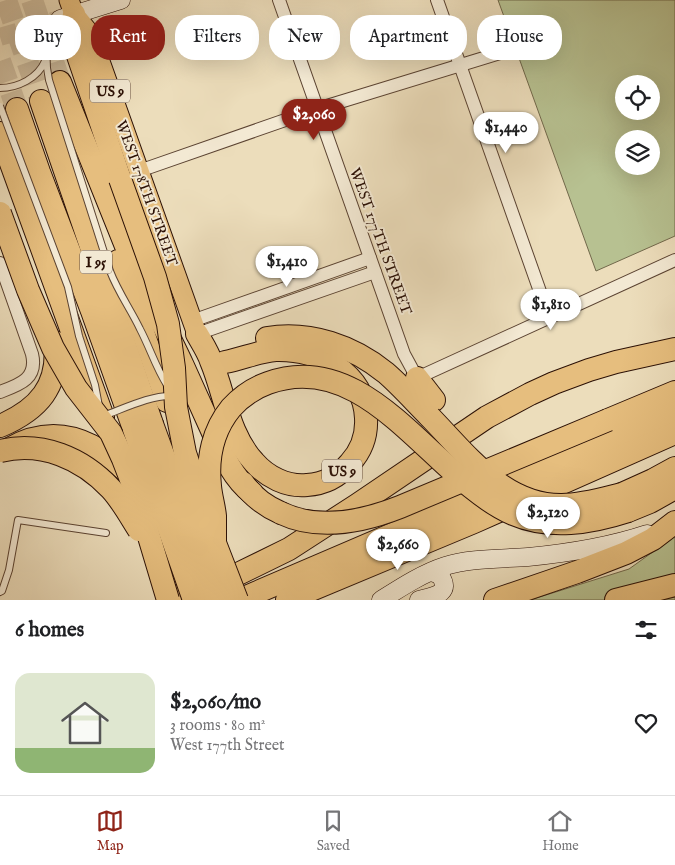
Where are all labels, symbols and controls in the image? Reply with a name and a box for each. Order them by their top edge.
chip: Buy [15,15,81,60]
chip: Rent [91,15,165,60]
chip: Filters [175,15,259,60]
chip: New [269,15,340,60]
chip: Apartment [350,15,467,60]
chip: House [477,15,562,60]
map controls [615,75,660,175]
button: locate [615,75,660,120]
road number: US 9 [90,80,130,102]
pin: $2,060 [273,98,355,141]
text: $2,060 [292,105,336,125]
pin: $1,440 [465,112,547,154]
street label: WEST 178TH STREET [111,118,182,269]
text: $1,440 [484,118,528,138]
button: layers [615,130,660,175]
street label: WEST 177TH STREET [345,165,416,317]
pin: $1,410 [246,246,328,288]
road number: I 95 [80,250,112,274]
text: $1,410 [266,252,308,272]
pin: $1,810 [510,288,592,331]
text: $1,810 [531,295,571,315]
road number: US 9 [322,460,362,482]
pin: $2,120 [507,496,589,539]
text: $2,120 [527,503,569,523]
pin: $2,660 [357,528,439,571]
text: $2,660 [377,535,419,555]
icon: filters [632,616,660,644]
text: 6 homes [15,617,84,644]
text: $2,060/mo [170,689,261,716]
icon: home [55,693,115,753]
icon: heart [632,709,660,737]
text: 3 rooms · 80 m² [170,716,266,736]
text: West 177th Street [170,736,285,756]
tab: Map [96,807,124,855]
tab: Saved [317,807,350,855]
tab: Home [542,807,579,855]

